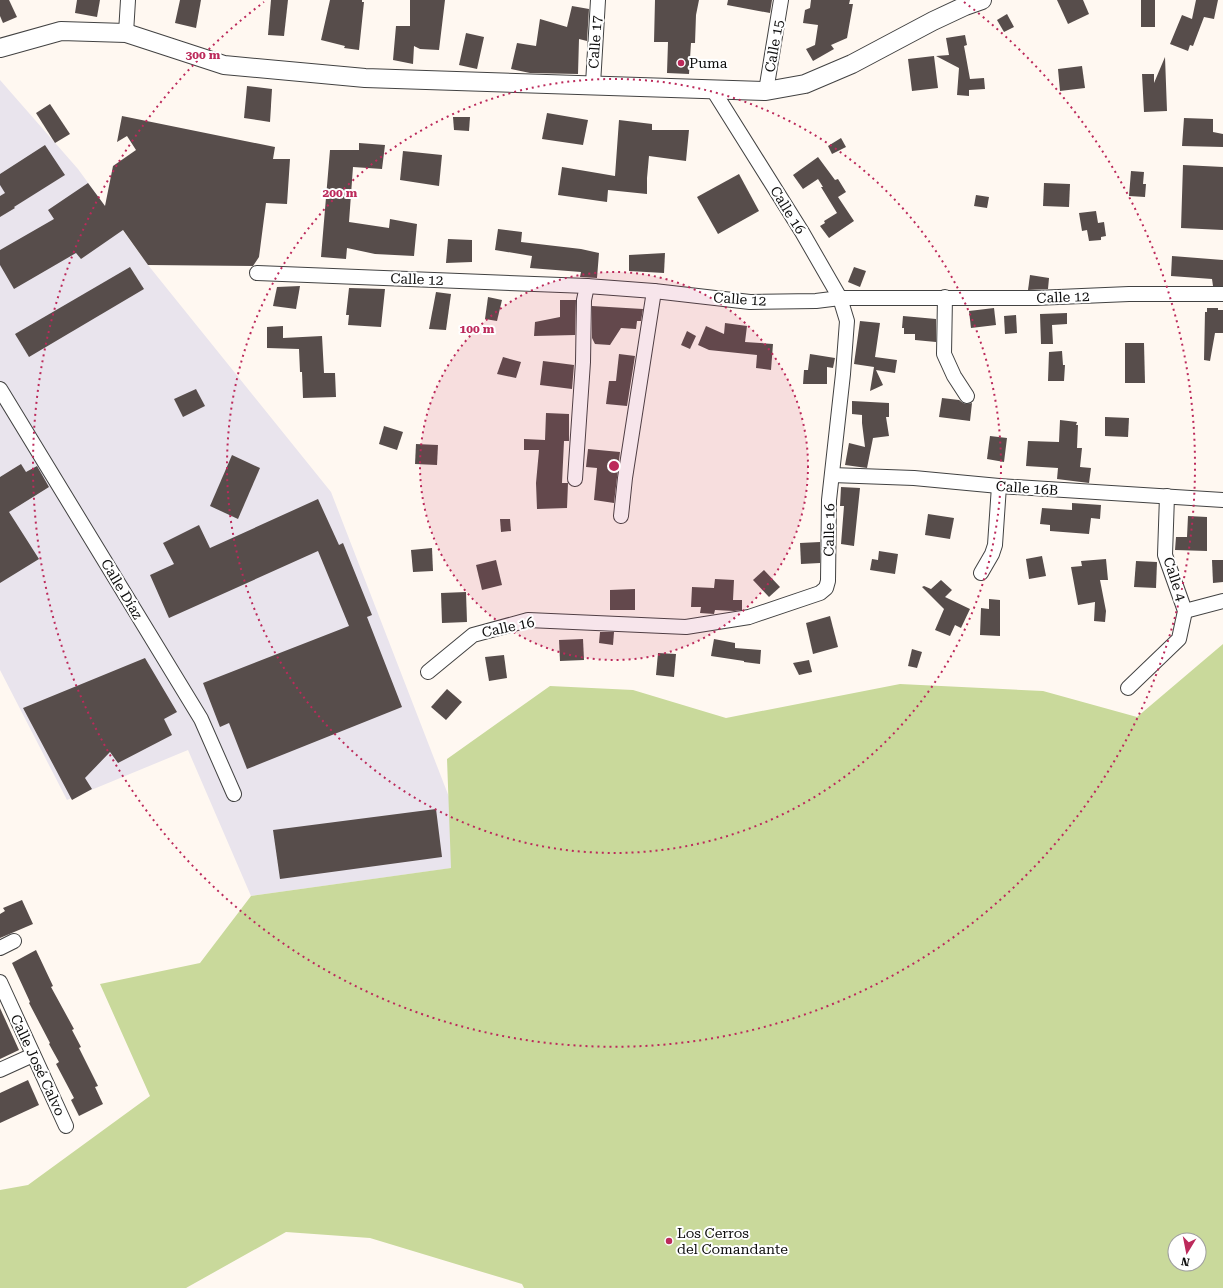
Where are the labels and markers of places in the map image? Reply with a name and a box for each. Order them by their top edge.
place label: Puma [689,55,728,71]
marker: Puma [676,58,686,68]
centre of rings [607,459,621,473]
place label: Los Cerros del Comandante [677,1225,788,1257]
marker: Los Cerros del Comandante [664,1236,674,1246]

